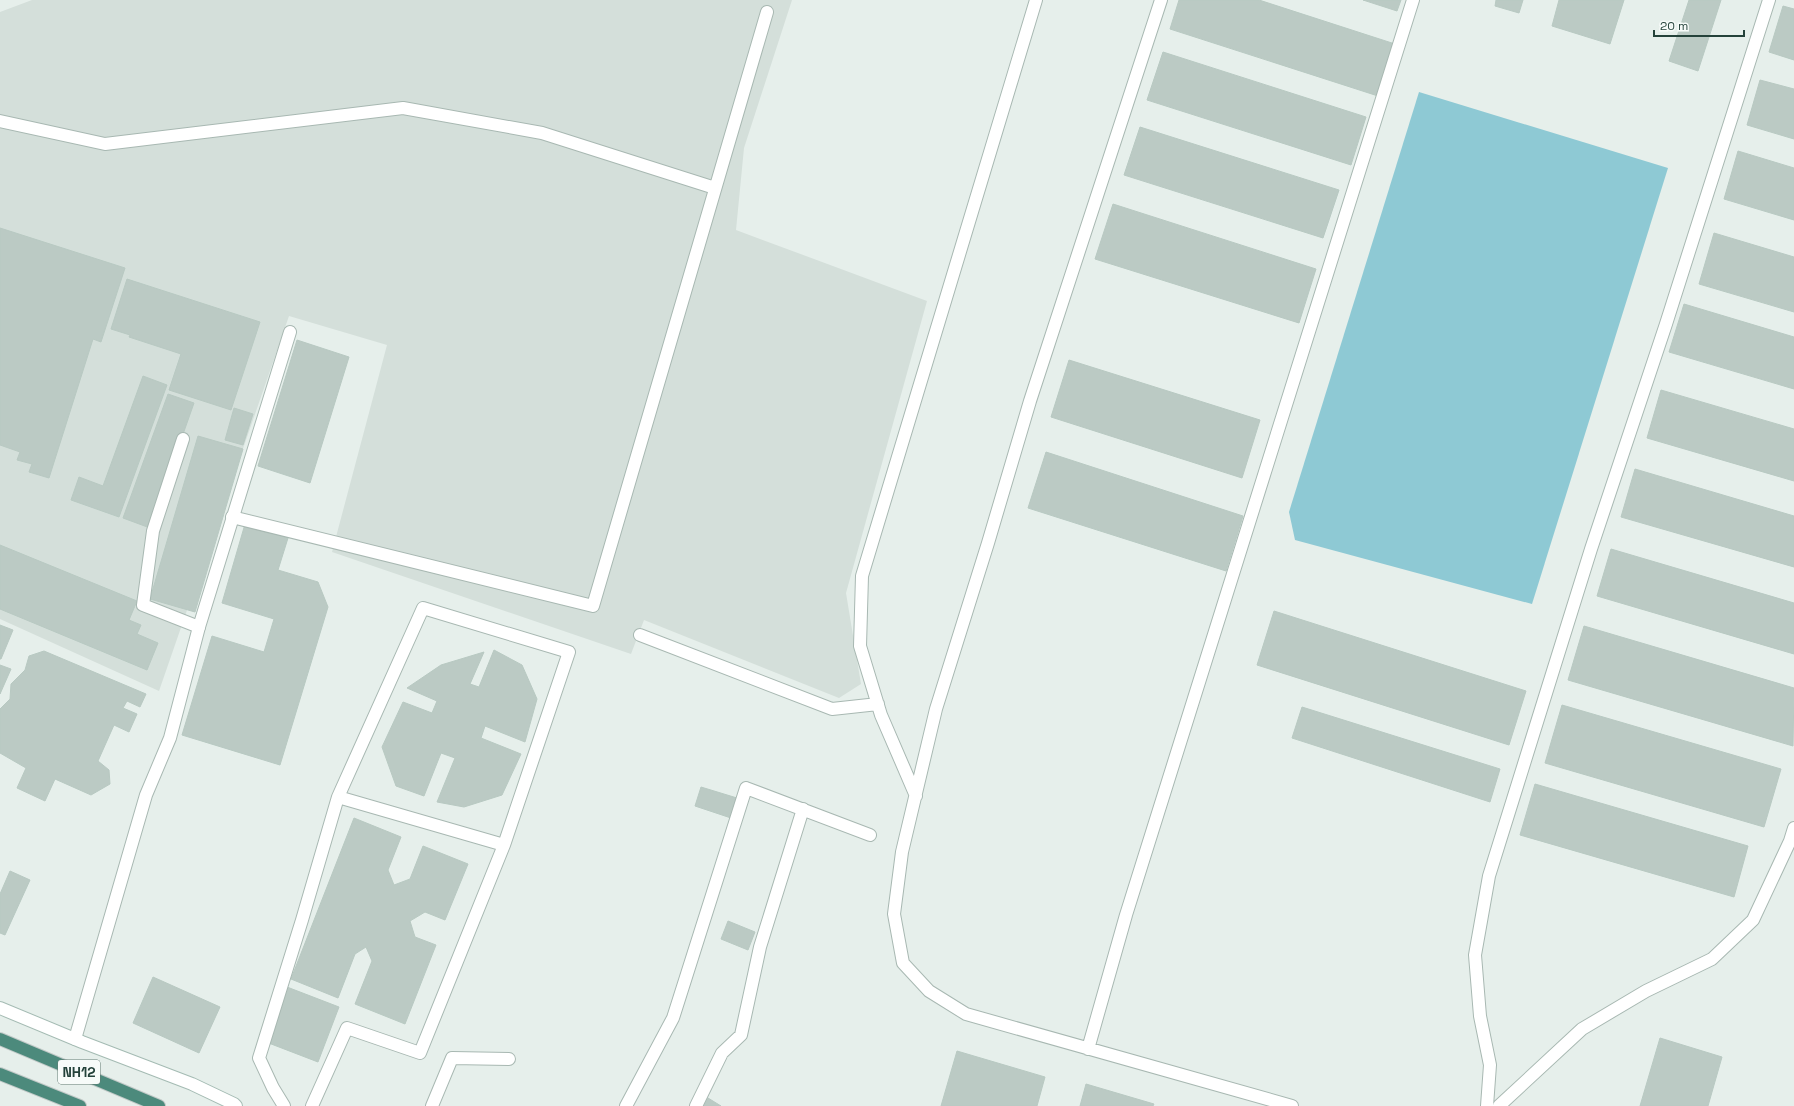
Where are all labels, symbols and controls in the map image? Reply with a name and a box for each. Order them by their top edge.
scale bar [1654,12,1744,38]
text: 20 m [1660,18,1688,34]
road number: NH12 [58,1060,100,1084]

